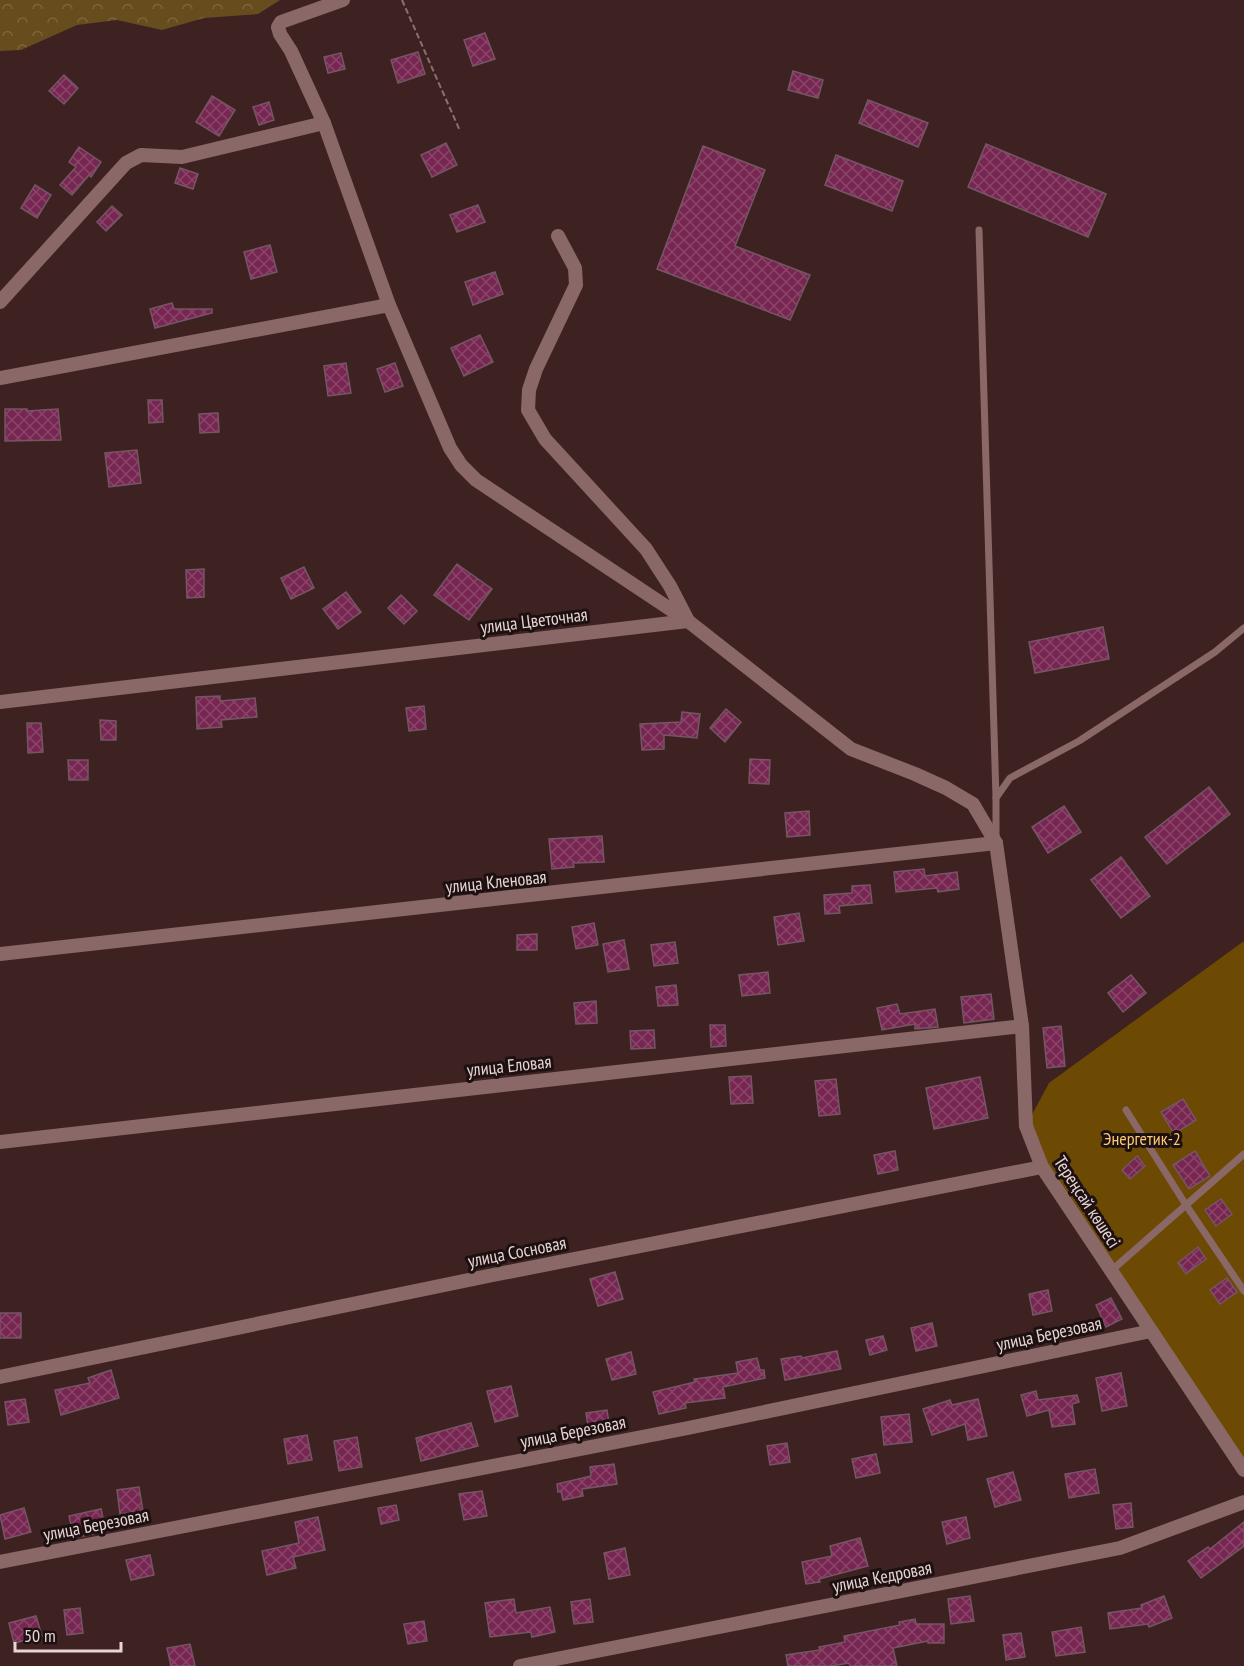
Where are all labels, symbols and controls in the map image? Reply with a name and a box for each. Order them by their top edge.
street label: улица Цветочная [479,603,589,638]
street label: улица Кленовая [444,865,548,898]
street label: улица Еловая [465,1050,552,1081]
park label: Энергетик-2 [1103,1127,1181,1150]
street label: Тереңсай көшесі [1049,1151,1126,1252]
street label: улица Сосновая [466,1231,568,1272]
street label: улица Березовая [994,1311,1104,1356]
street label: улица Березовая [518,1410,628,1453]
street label: улица Березовая [41,1503,151,1546]
street label: улица Кедровая [830,1556,934,1597]
scale bar [15,1615,122,1653]
text: 50 m [24,1624,56,1647]

